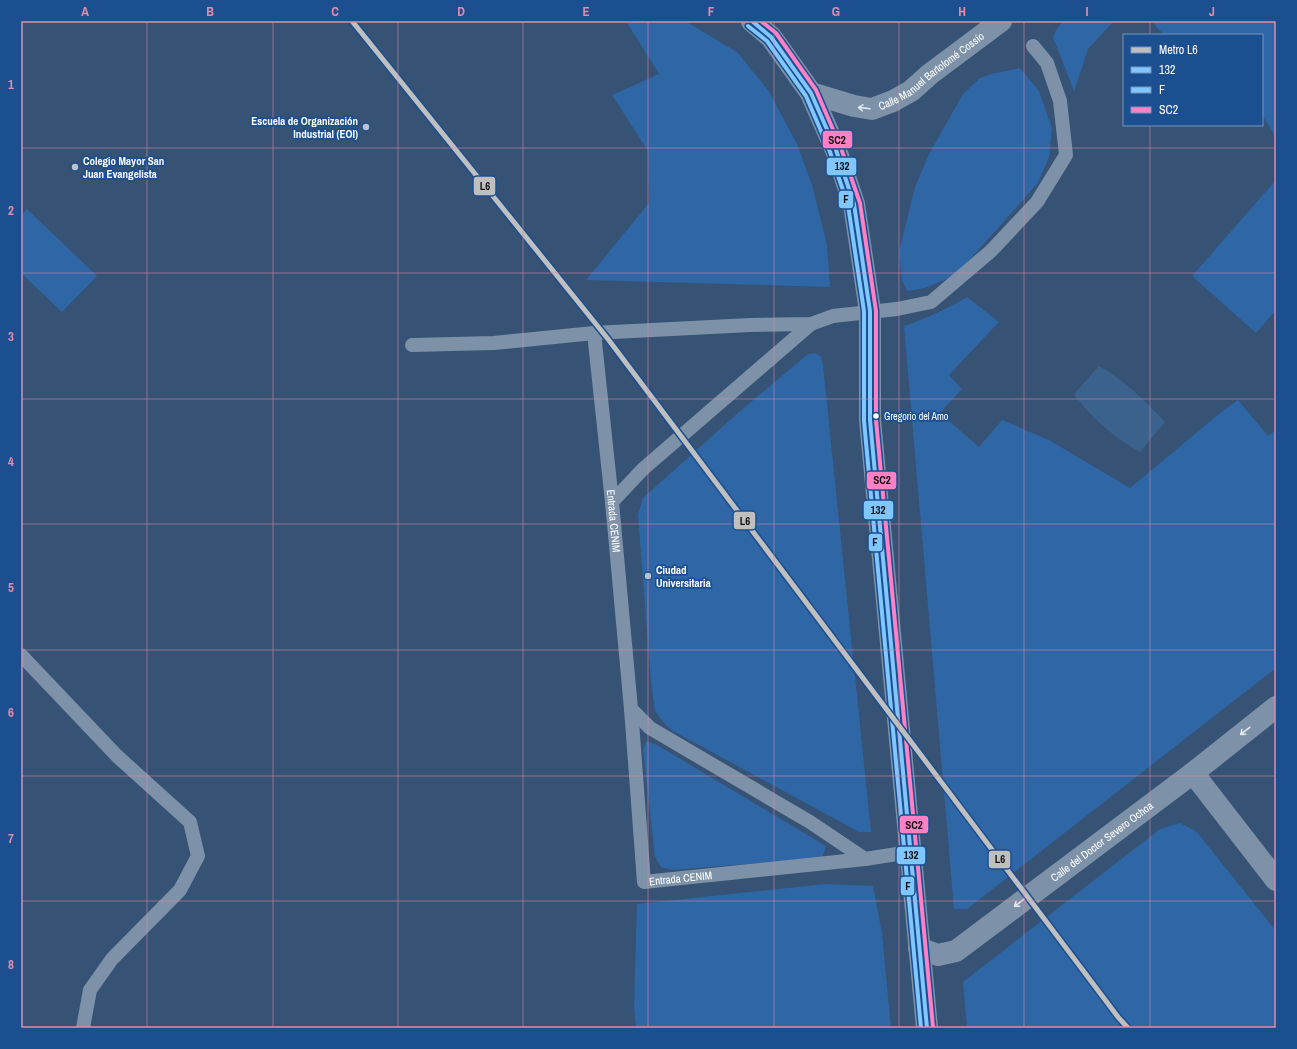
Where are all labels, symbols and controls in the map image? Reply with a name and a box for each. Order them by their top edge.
text: A [81,3,89,20]
text: B [206,3,214,20]
text: C [331,3,339,20]
text: D [457,3,465,20]
text: E [582,3,590,20]
text: F [708,3,715,20]
text: G [832,3,840,20]
text: H [958,3,966,20]
text: I [1086,3,1089,20]
text: J [1209,3,1215,20]
street label: Calle Manuel Bartolomé Cossío [876,29,987,113]
legend [1123,34,1263,126]
text: Metro L6 [1159,42,1198,58]
text: 132 [1159,62,1175,78]
text: 1 [8,76,14,93]
text: F [1159,82,1165,98]
text: SC2 [1159,102,1178,118]
one-way arrow [858,104,871,112]
place label: Escuela de Organización Industrial (EOI) [251,114,358,141]
marker: Escuela de Organización Industrial (EOI) [361,122,371,132]
line badge: SC2 [822,130,853,149]
text: SC2 [828,133,846,147]
place label: Colegio Mayor San Juan Evangelista [83,154,164,181]
line badge: 132 [826,157,857,176]
text: 132 [834,159,850,173]
marker: Colegio Mayor San Juan Evangelista [70,162,80,172]
line badge: L6 [473,176,496,196]
text: L6 [480,179,490,193]
line badge: F [838,190,854,209]
text: F [843,192,849,206]
text: 2 [8,202,14,219]
text: 3 [8,328,14,345]
place label: Gregorio del Amo [884,410,949,423]
marker: Gregorio del Amo [871,411,881,421]
text: 4 [8,453,14,470]
line badge: SC2 [866,471,897,490]
text: SC2 [873,473,891,487]
street label: Entrada CENIM [604,489,624,553]
line badge: 132 [863,500,894,520]
text: 132 [870,503,886,517]
line badge: L6 [733,511,756,530]
text: L6 [740,514,750,528]
line badge: F [868,533,883,552]
text: F [872,535,878,549]
place label: Ciudad Universitaria [656,563,711,590]
marker: Ciudad Universitaria [643,571,653,581]
text: 5 [8,579,14,596]
text: 6 [8,704,14,721]
one-way arrow [1240,727,1251,736]
street label: Calle del Doctor Severo Ochoa [1048,798,1156,885]
line badge: SC2 [899,815,929,834]
text: SC2 [905,818,923,832]
text: 7 [8,830,14,847]
line badge: 132 [896,846,926,865]
text: 132 [903,848,919,862]
line badge: L6 [988,850,1011,869]
text: L6 [995,852,1005,866]
street label: Entrada CENIM [648,868,713,888]
line badge: F [900,876,915,896]
text: F [905,879,911,893]
one-way arrow [1014,899,1025,907]
text: 8 [8,956,14,973]

